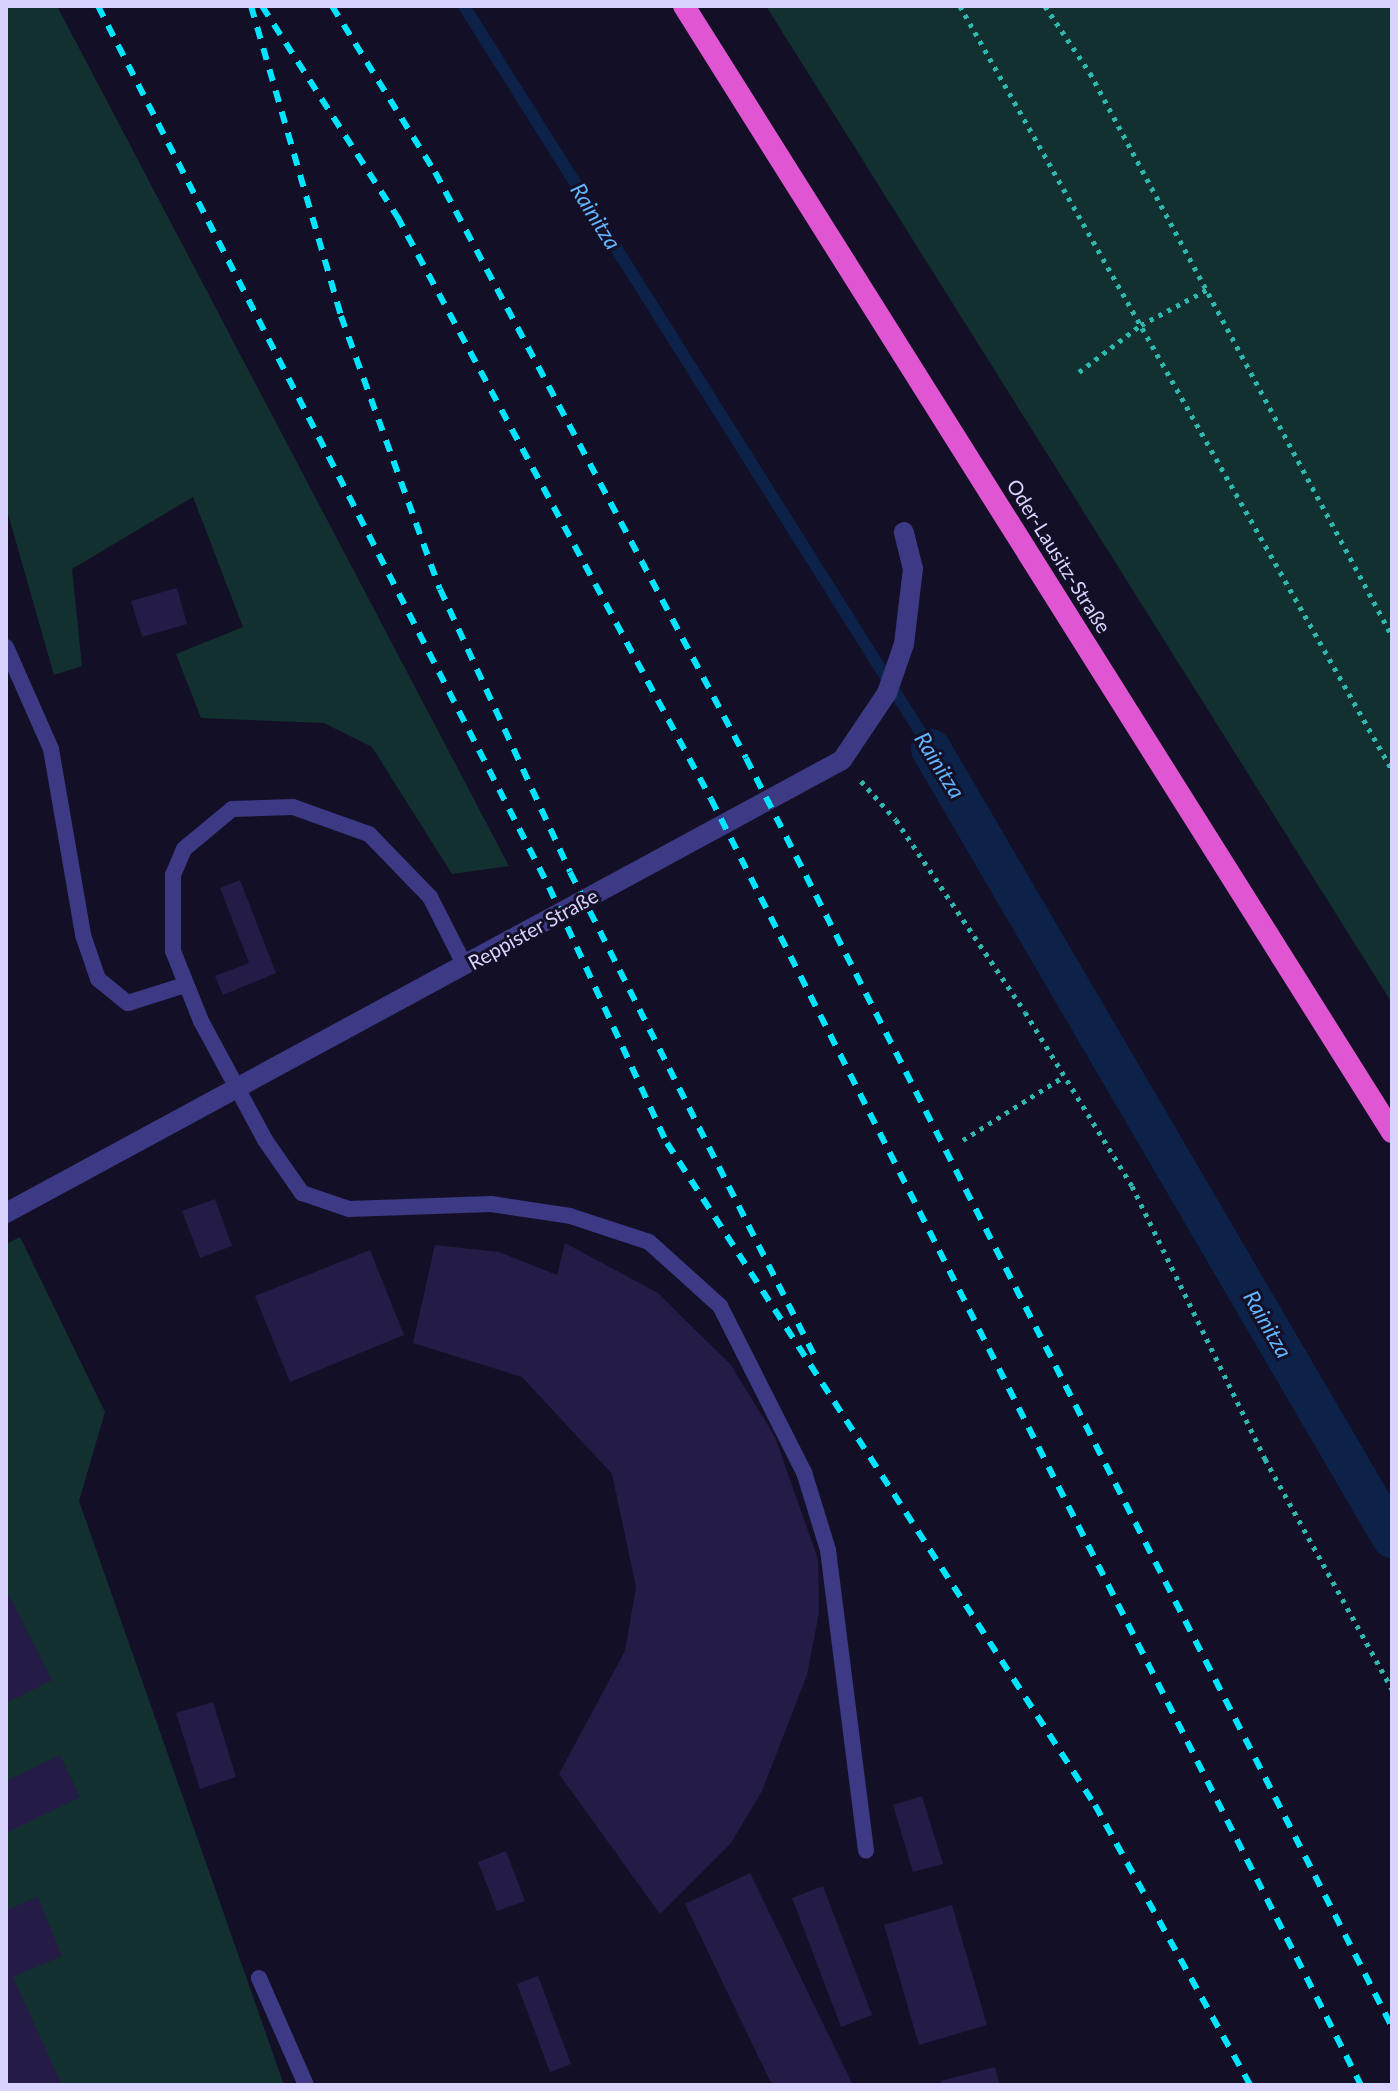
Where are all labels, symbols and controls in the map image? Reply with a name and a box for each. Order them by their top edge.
water label: Rainitza [565,178,627,254]
street label: Oder-Lausitz-Straße [1002,475,1116,637]
water label: Rainitza [909,727,971,803]
street label: Reppister Straße [464,883,602,975]
water label: Rainitza [1238,1286,1298,1362]

